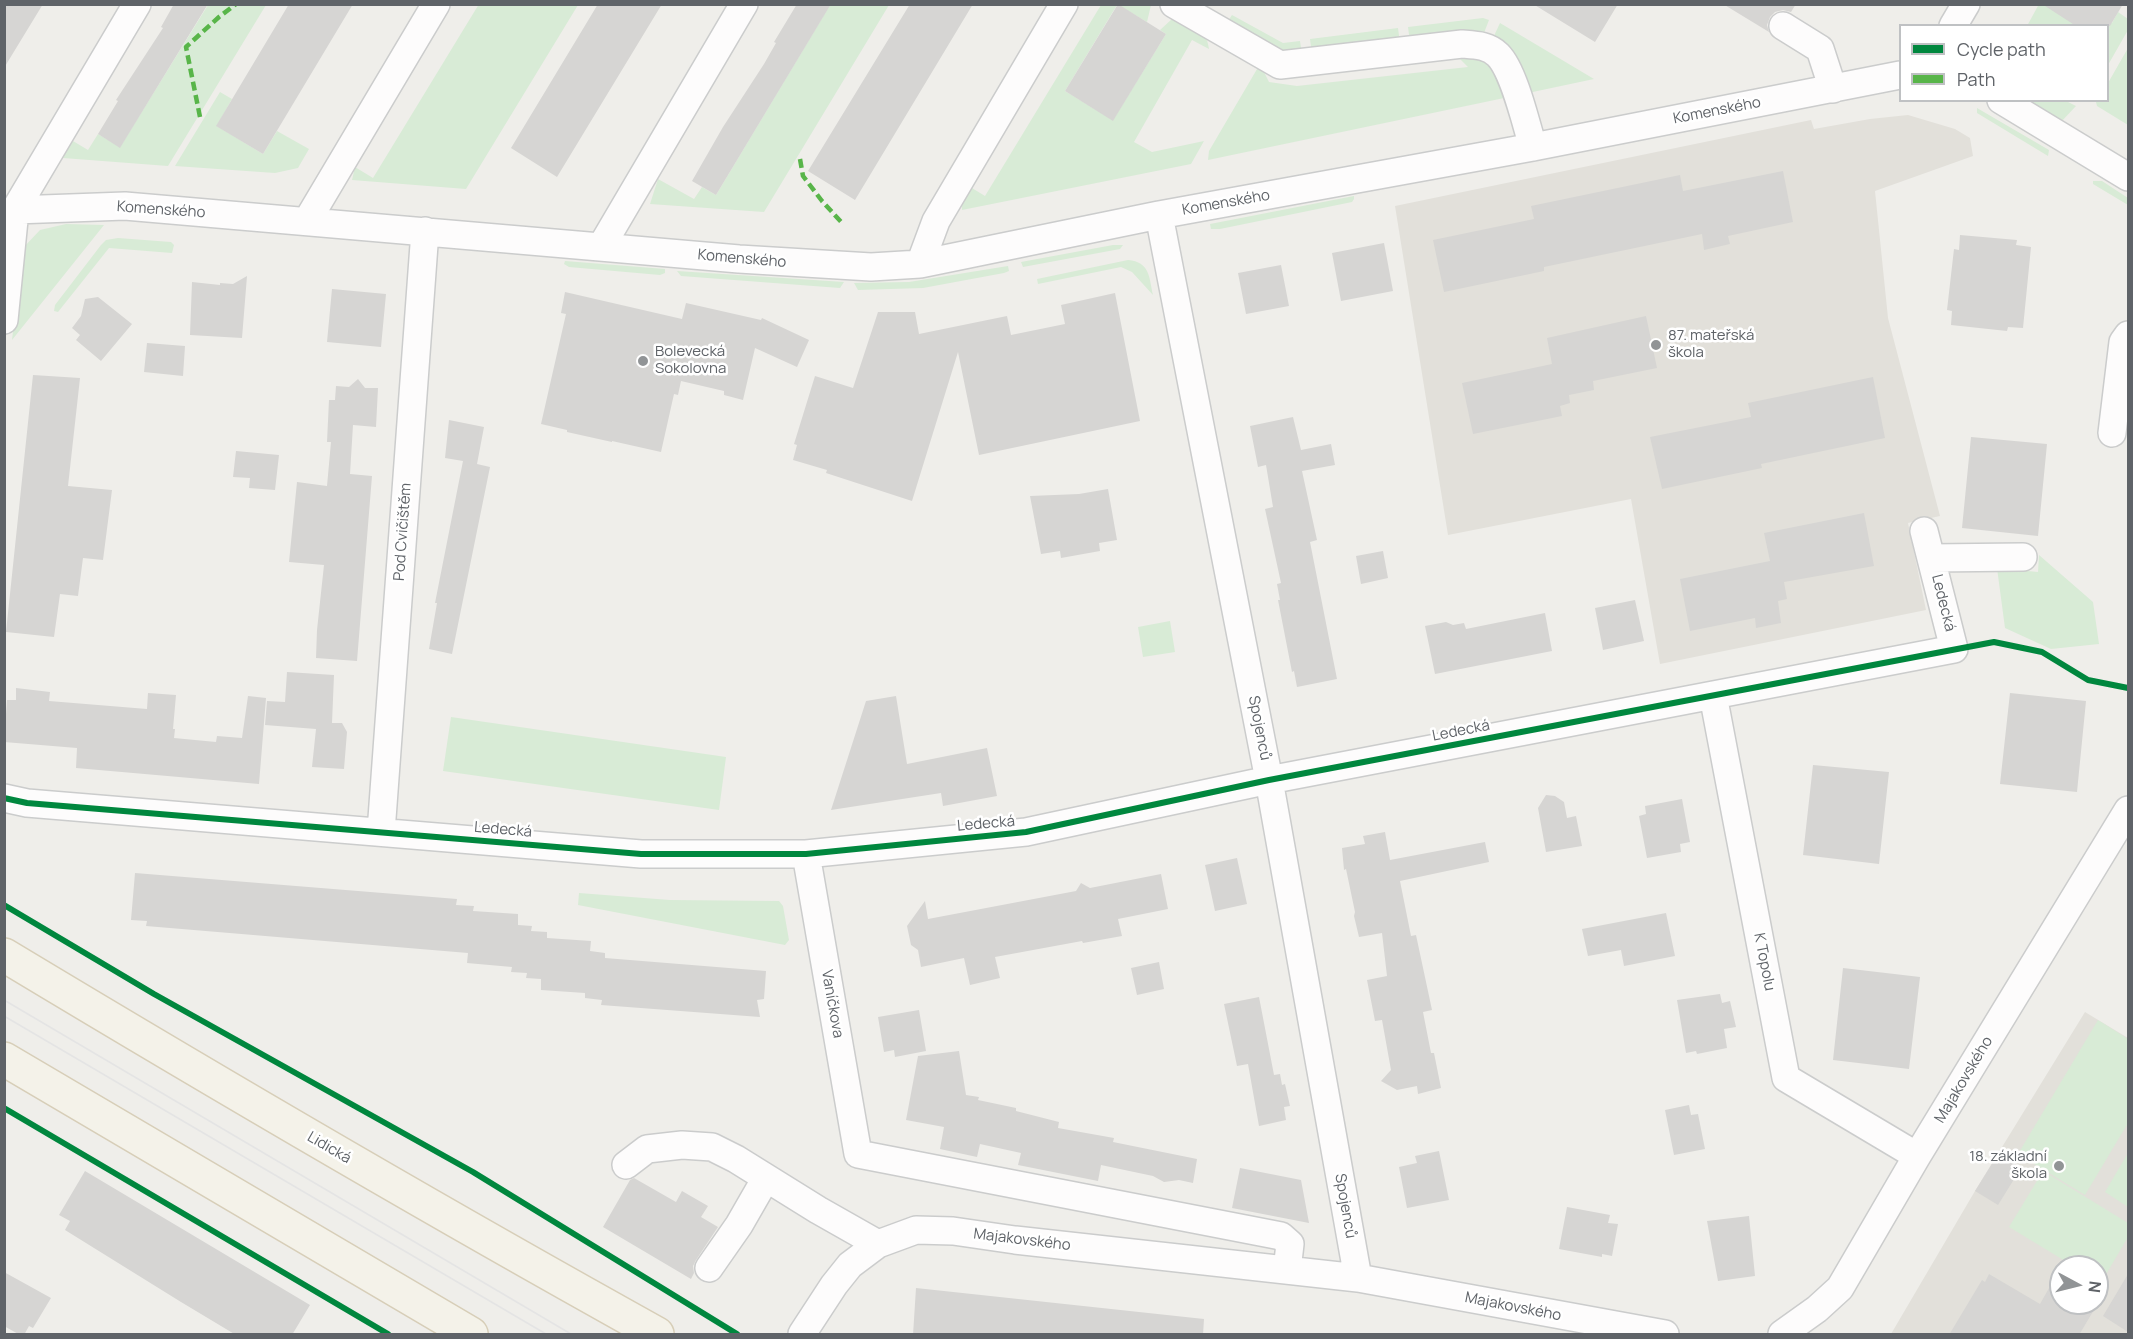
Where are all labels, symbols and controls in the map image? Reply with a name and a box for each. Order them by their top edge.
legend [1899,24,2109,102]
text: Cycle path [1957,37,2046,61]
text: Path [1957,67,1995,91]
street label: Komenského [1672,94,1762,128]
street label: Komenského [1181,186,1271,220]
street label: Komenského [116,198,206,222]
street label: Komenského [697,246,787,272]
place label: 87. mateřská škola [1668,327,1754,362]
marker: 87. mateřská škola [1649,338,1663,352]
place label: Bolevecká Sokolovna [655,343,726,378]
marker: Bolevecká Sokolovna [636,354,650,368]
street label: Pod Cvičištěm [391,482,415,582]
street label: Ledecká [1927,573,1959,633]
street label: Spojenců [1244,694,1274,762]
street label: Ledecká [1431,717,1491,745]
street label: Ledecká [956,812,1016,836]
street label: Ledecká [473,818,533,842]
street label: K Topolu [1750,931,1778,993]
street label: Vaníčkova [817,969,847,1039]
street label: Majakovského [1931,1033,1997,1127]
street label: Lidická [304,1128,354,1168]
place label: 18. základní škola [1969,1148,2047,1183]
marker: 18. základní škola [2052,1159,2066,1173]
street label: Spojenců [1330,1172,1360,1240]
street label: Majakovského [972,1225,1072,1255]
north arrow [2049,1255,2109,1315]
text: N [2083,1280,2106,1294]
street label: Majakovského [1463,1289,1563,1325]

